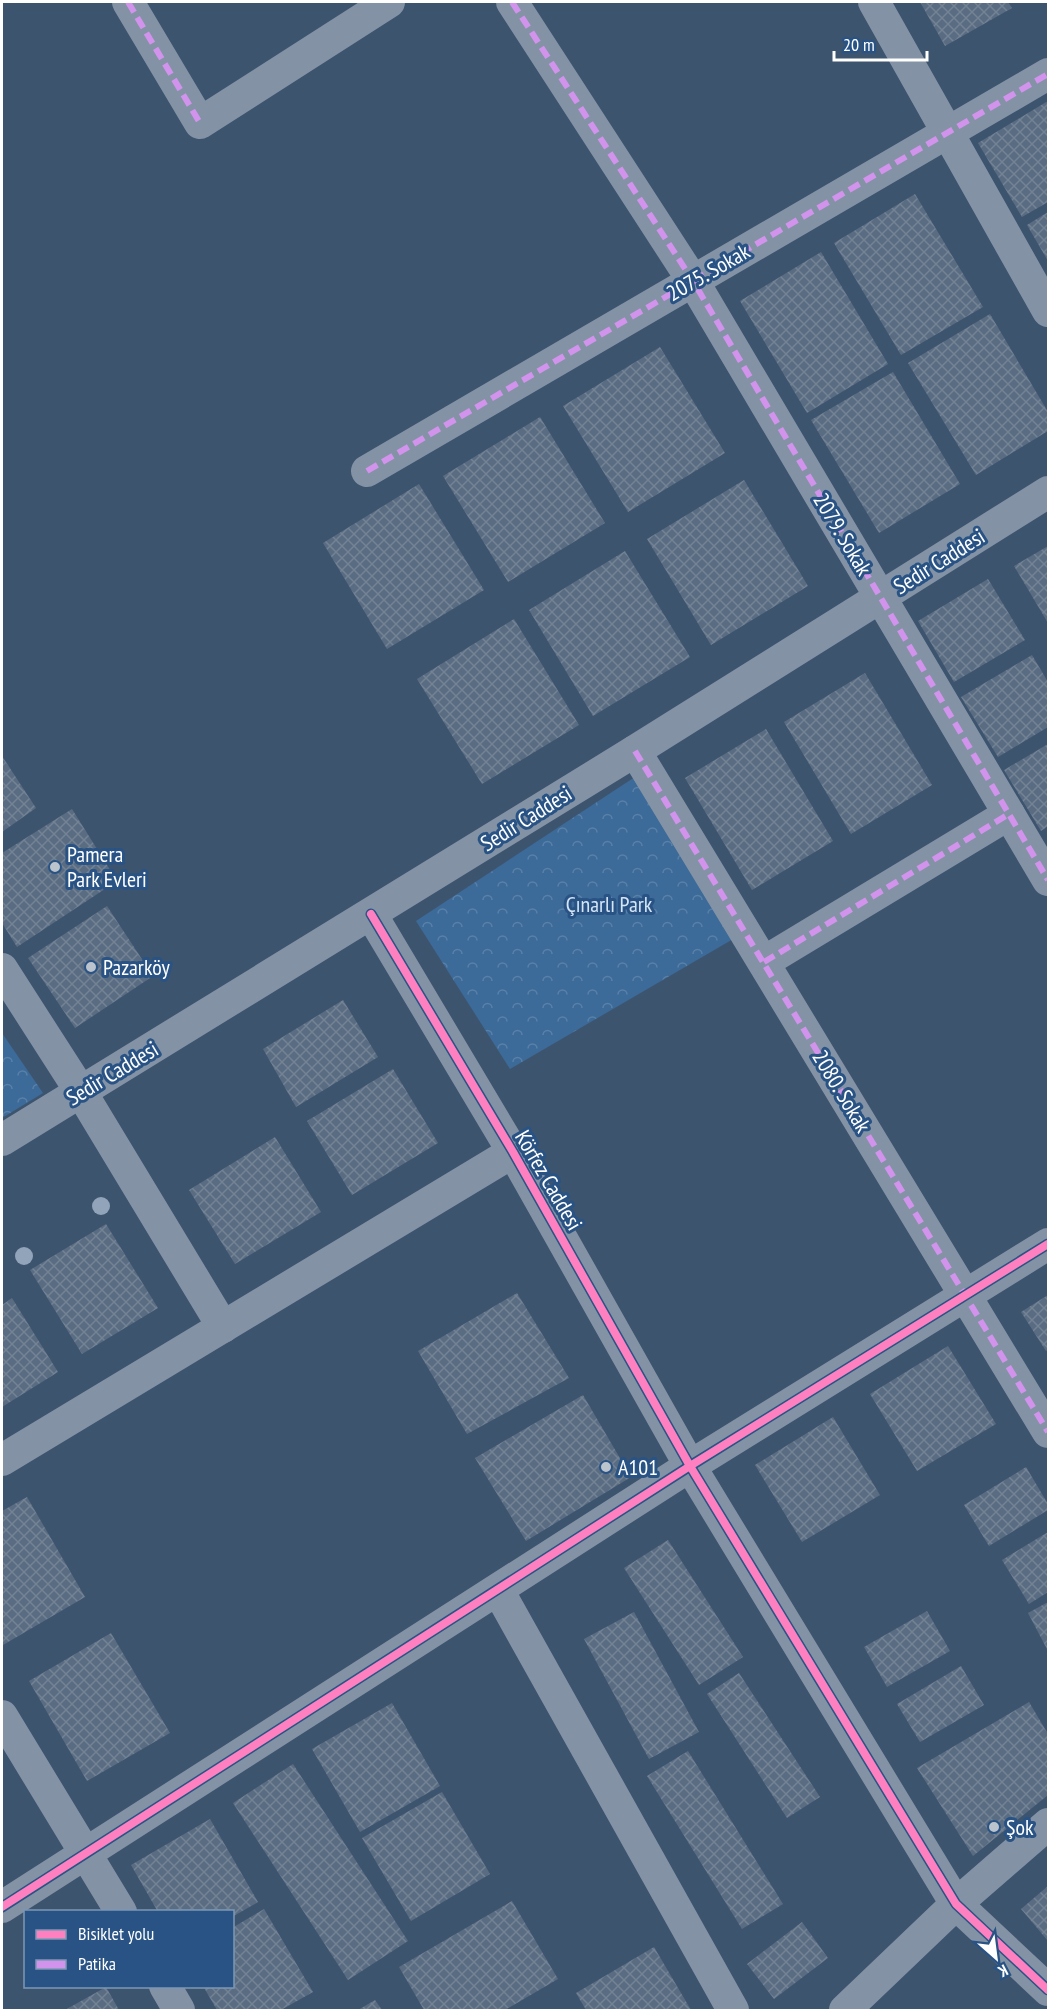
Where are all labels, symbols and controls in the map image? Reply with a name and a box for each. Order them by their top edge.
scale bar [834,24,927,62]
text: 20 m [843,33,875,56]
street label: 2075. Sokak [661,237,755,307]
street label: 2079. Sokak [807,488,879,581]
street label: Sedir Caddesi [888,522,990,600]
street label: Sedir Caddesi [475,779,577,857]
place label: Pamera Park Evleri [67,840,147,893]
marker: Pamera Park Evleri [48,860,62,874]
park label: Çınarlı Park [566,890,653,918]
place label: Pazarköy [103,953,170,981]
marker: Pazarköy [84,960,98,974]
street label: Sedir Caddesi [61,1035,163,1111]
street label: 2080. Sokak [806,1045,878,1138]
street label: Körfez Caddesi [509,1125,589,1235]
place label: A101 [618,1453,658,1481]
marker: A101 [599,1460,613,1474]
place label: Şok [1006,1813,1034,1841]
marker: Şok [987,1820,1001,1834]
legend [24,1910,234,1988]
text: Bisiklet yolu [78,1922,154,1945]
north arrow [966,1928,1026,1988]
text: Patika [78,1952,116,1975]
text: K [994,1960,1011,1982]

